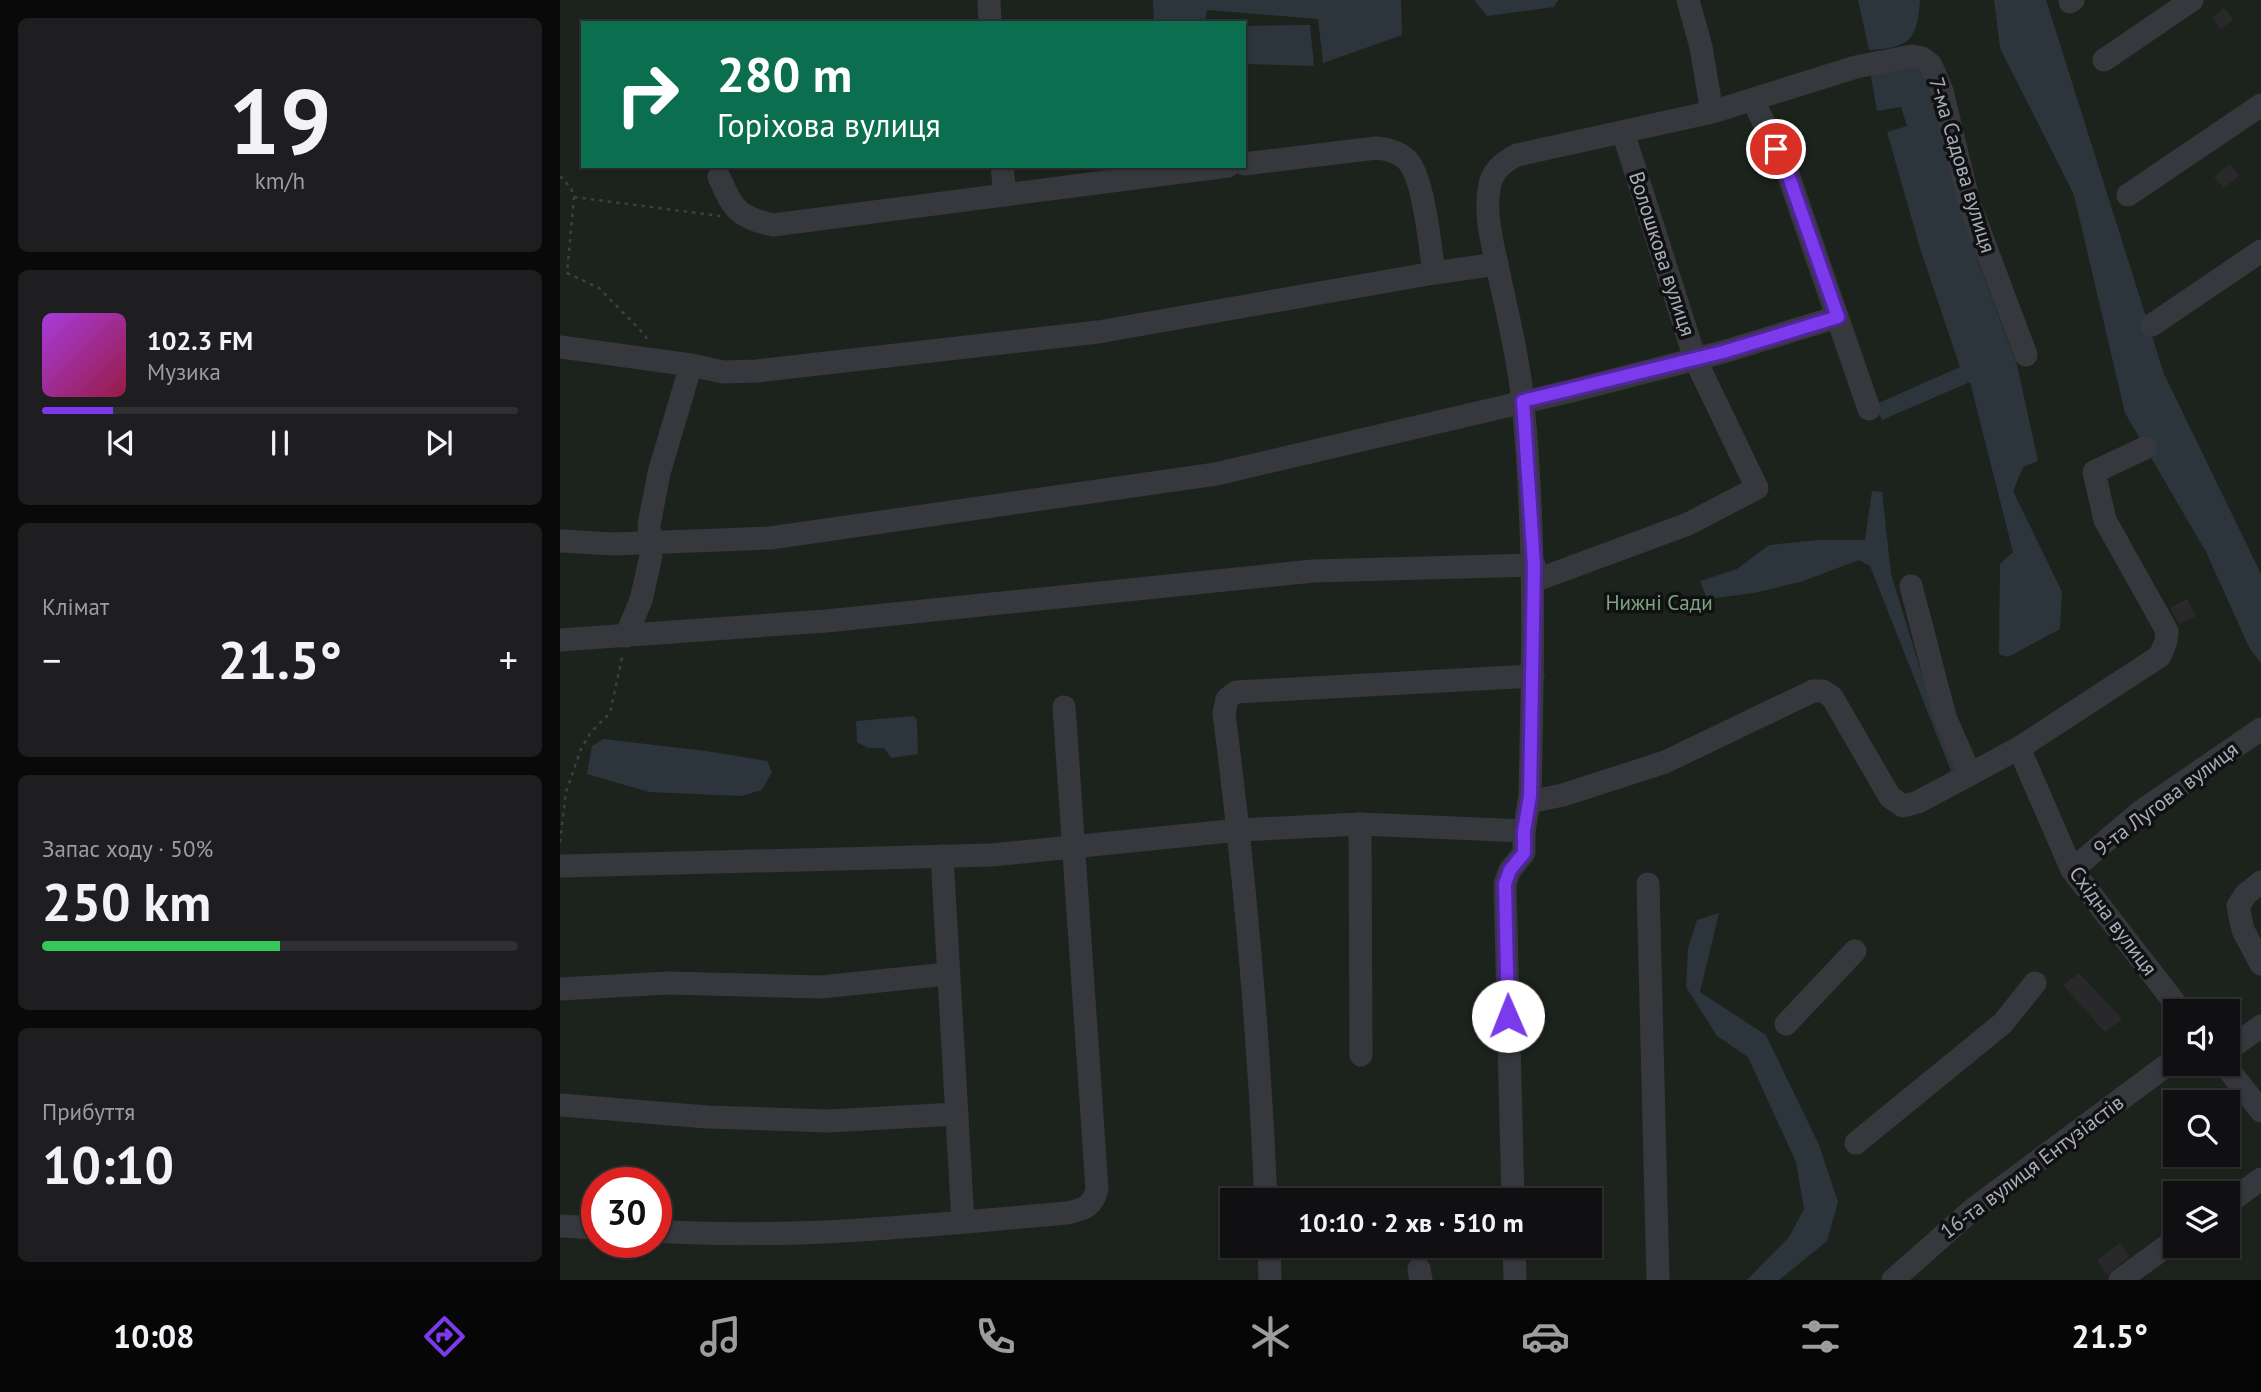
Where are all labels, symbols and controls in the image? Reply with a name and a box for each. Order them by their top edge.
text: 280 m [717,42,852,106]
icon: right [602,49,693,140]
text: 19 [228,61,332,179]
street label: 7-ма Садова вулиця [1923,74,2002,256]
text: Горіхова вулиця [717,104,941,146]
pin [1746,119,1806,179]
icon: arrive [1757,130,1795,168]
text: km/h [255,166,305,195]
street label: Волошкова вулиця [1623,168,1702,340]
text: 102.3 FM [147,324,253,357]
text: Музика [147,357,221,386]
icon: previous [102,424,140,462]
icon: pause [261,424,299,462]
icon: next [420,424,458,462]
park label: Нижні Сади [1605,589,1713,616]
text: Клімат [42,592,109,621]
text: 21.5° [218,626,342,693]
text: − [42,635,61,684]
text: + [499,635,518,684]
street label: 9-та Лугова вулиця [2088,735,2243,862]
text: Запас ходу · 50% [42,834,213,863]
street label: Східна вулиця [2063,861,2163,981]
text: 250 km [42,868,211,935]
position arrow [1471,979,1545,1053]
map controls [2163,999,2240,1258]
button: sound [2163,999,2240,1076]
street label: 16-та вулиця Ентузіастів [1934,1089,2129,1245]
button: search [2163,1090,2240,1167]
text: Прибуття [42,1097,135,1126]
text: 10:10 [42,1131,174,1198]
speed limit sign: 30 [581,1167,672,1258]
button: layers [2163,1181,2240,1258]
text: 10:10 · 2 хв · 510 m [1298,1206,1524,1239]
icon: directions [420,1312,469,1361]
icon: music [696,1312,745,1361]
icon: phone [971,1312,1020,1361]
icon: climate [1246,1312,1295,1361]
icon: car [1521,1312,1570,1361]
icon: filters [1796,1312,1845,1361]
text: 10:08 [113,1315,194,1357]
text: 21.5° [2072,1315,2148,1357]

